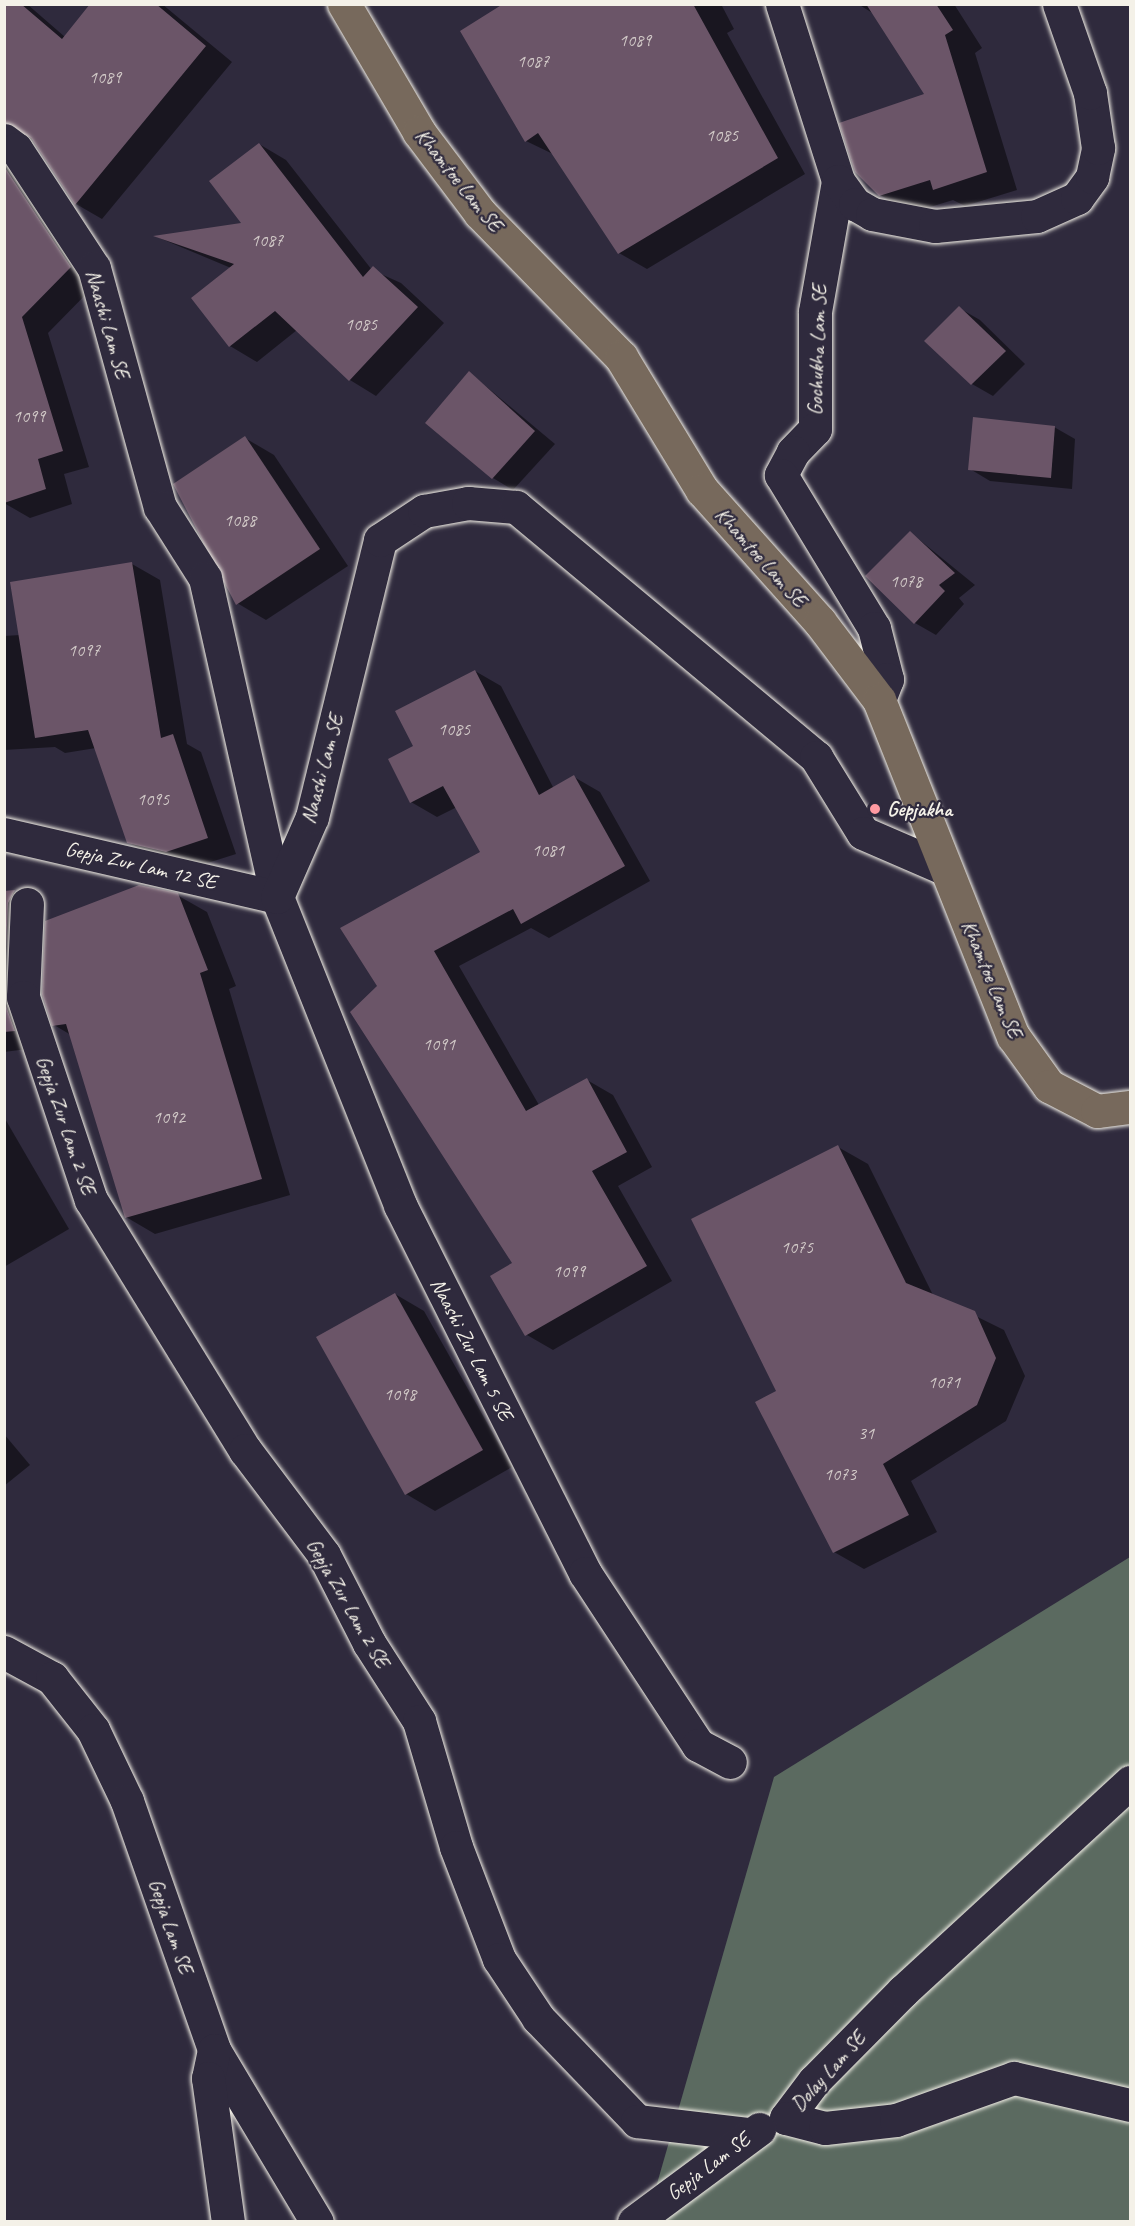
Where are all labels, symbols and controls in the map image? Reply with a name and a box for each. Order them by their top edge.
house number: 1089 [619,29,651,51]
house number: 1087 [517,50,549,72]
house number: 1089 [89,66,121,88]
street label: Khamtoe Lam SE [410,124,508,236]
house number: 1085 [706,124,738,146]
house number: 1087 [251,229,283,251]
street label: Naashi Lam SE [80,267,136,381]
street label: Gochukha Lam SE [802,285,832,415]
house number: 1085 [345,313,377,335]
house number: 1099 [13,405,45,427]
street label: Khamtoe Lam SE [710,502,812,612]
house number: 1088 [224,509,256,531]
house number: 1078 [890,570,922,592]
house number: 1097 [68,639,100,661]
street label: Naashi Lam SE [295,712,349,826]
house number: 1085 [438,718,470,740]
house number: 1095 [137,788,169,810]
place label: Gepjakha [887,796,952,822]
marker: Gepjakha [868,802,882,816]
street label: Gepja Zur Lam 12 SE [63,835,219,895]
house number: 1081 [532,839,564,861]
street label: Khamtoe Lam SE [956,917,1028,1041]
house number: 1091 [423,1033,455,1055]
street label: Gepja Zur Lam 2 SE [31,1053,101,1197]
house number: 1092 [153,1106,185,1128]
house number: 1075 [781,1236,813,1258]
house number: 1099 [553,1260,585,1282]
street label: Naashi Zur Lam 5 SE [425,1273,519,1425]
house number: 1071 [928,1371,960,1393]
house number: 1098 [384,1383,416,1405]
house number: 31 [858,1422,874,1444]
house number: 1073 [824,1463,856,1485]
street label: Gepja Zur Lam 2 SE [301,1534,395,1672]
street label: Gepja Lam SE [143,1875,199,1977]
street label: Dolay Lam SE [785,2025,871,2117]
street label: Gepja Lam SE [661,2126,755,2206]

